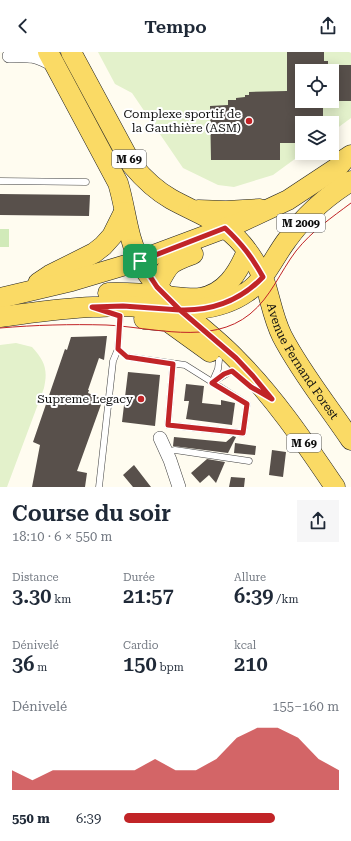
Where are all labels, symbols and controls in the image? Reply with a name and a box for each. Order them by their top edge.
icon: back [12,15,34,37]
icon: share [317,15,339,37]
text: Tempo [144,16,207,37]
map controls [295,64,339,160]
button: locate [295,64,339,108]
place label: Complexe sportif de la Gauthière (ASM) [123,107,241,135]
marker: Complexe sportif de la Gauthière (ASM) [244,116,254,126]
button: layers [295,116,339,160]
road number: M 69 [112,150,146,168]
road number: M 2009 [277,214,325,232]
pin [123,244,157,278]
icon: arrive [129,250,151,272]
street label: Avenue Fernand Forest [264,301,342,422]
place label: Supreme Legacy [37,392,134,406]
marker: Supreme Legacy [136,394,146,404]
road number: M 69 [287,434,321,452]
button: share [297,500,339,542]
text: Course du soir [12,501,171,526]
text: 18:10 · 6 × 550 m [12,529,112,544]
text: Distance [12,571,59,584]
text: Durée [123,571,155,584]
text: Allure [234,571,266,584]
text: 3.30 [12,584,52,608]
text: 21:57 [123,584,174,608]
text: 6:39 [234,584,274,608]
text: km [52,593,71,606]
text: /km [274,593,298,606]
text: Dénivelé [12,639,59,652]
text: Cardio [123,639,159,652]
text: kcal [234,639,256,652]
text: 36 [12,652,34,676]
text: 150 [123,652,157,676]
text: 210 [234,652,268,676]
text: m [34,661,47,674]
text: bpm [157,661,184,674]
text: Dénivelé [12,699,67,714]
text: 155–160 m [272,699,339,714]
text: 550 m [12,811,50,826]
text: 6:39 [76,811,101,826]

